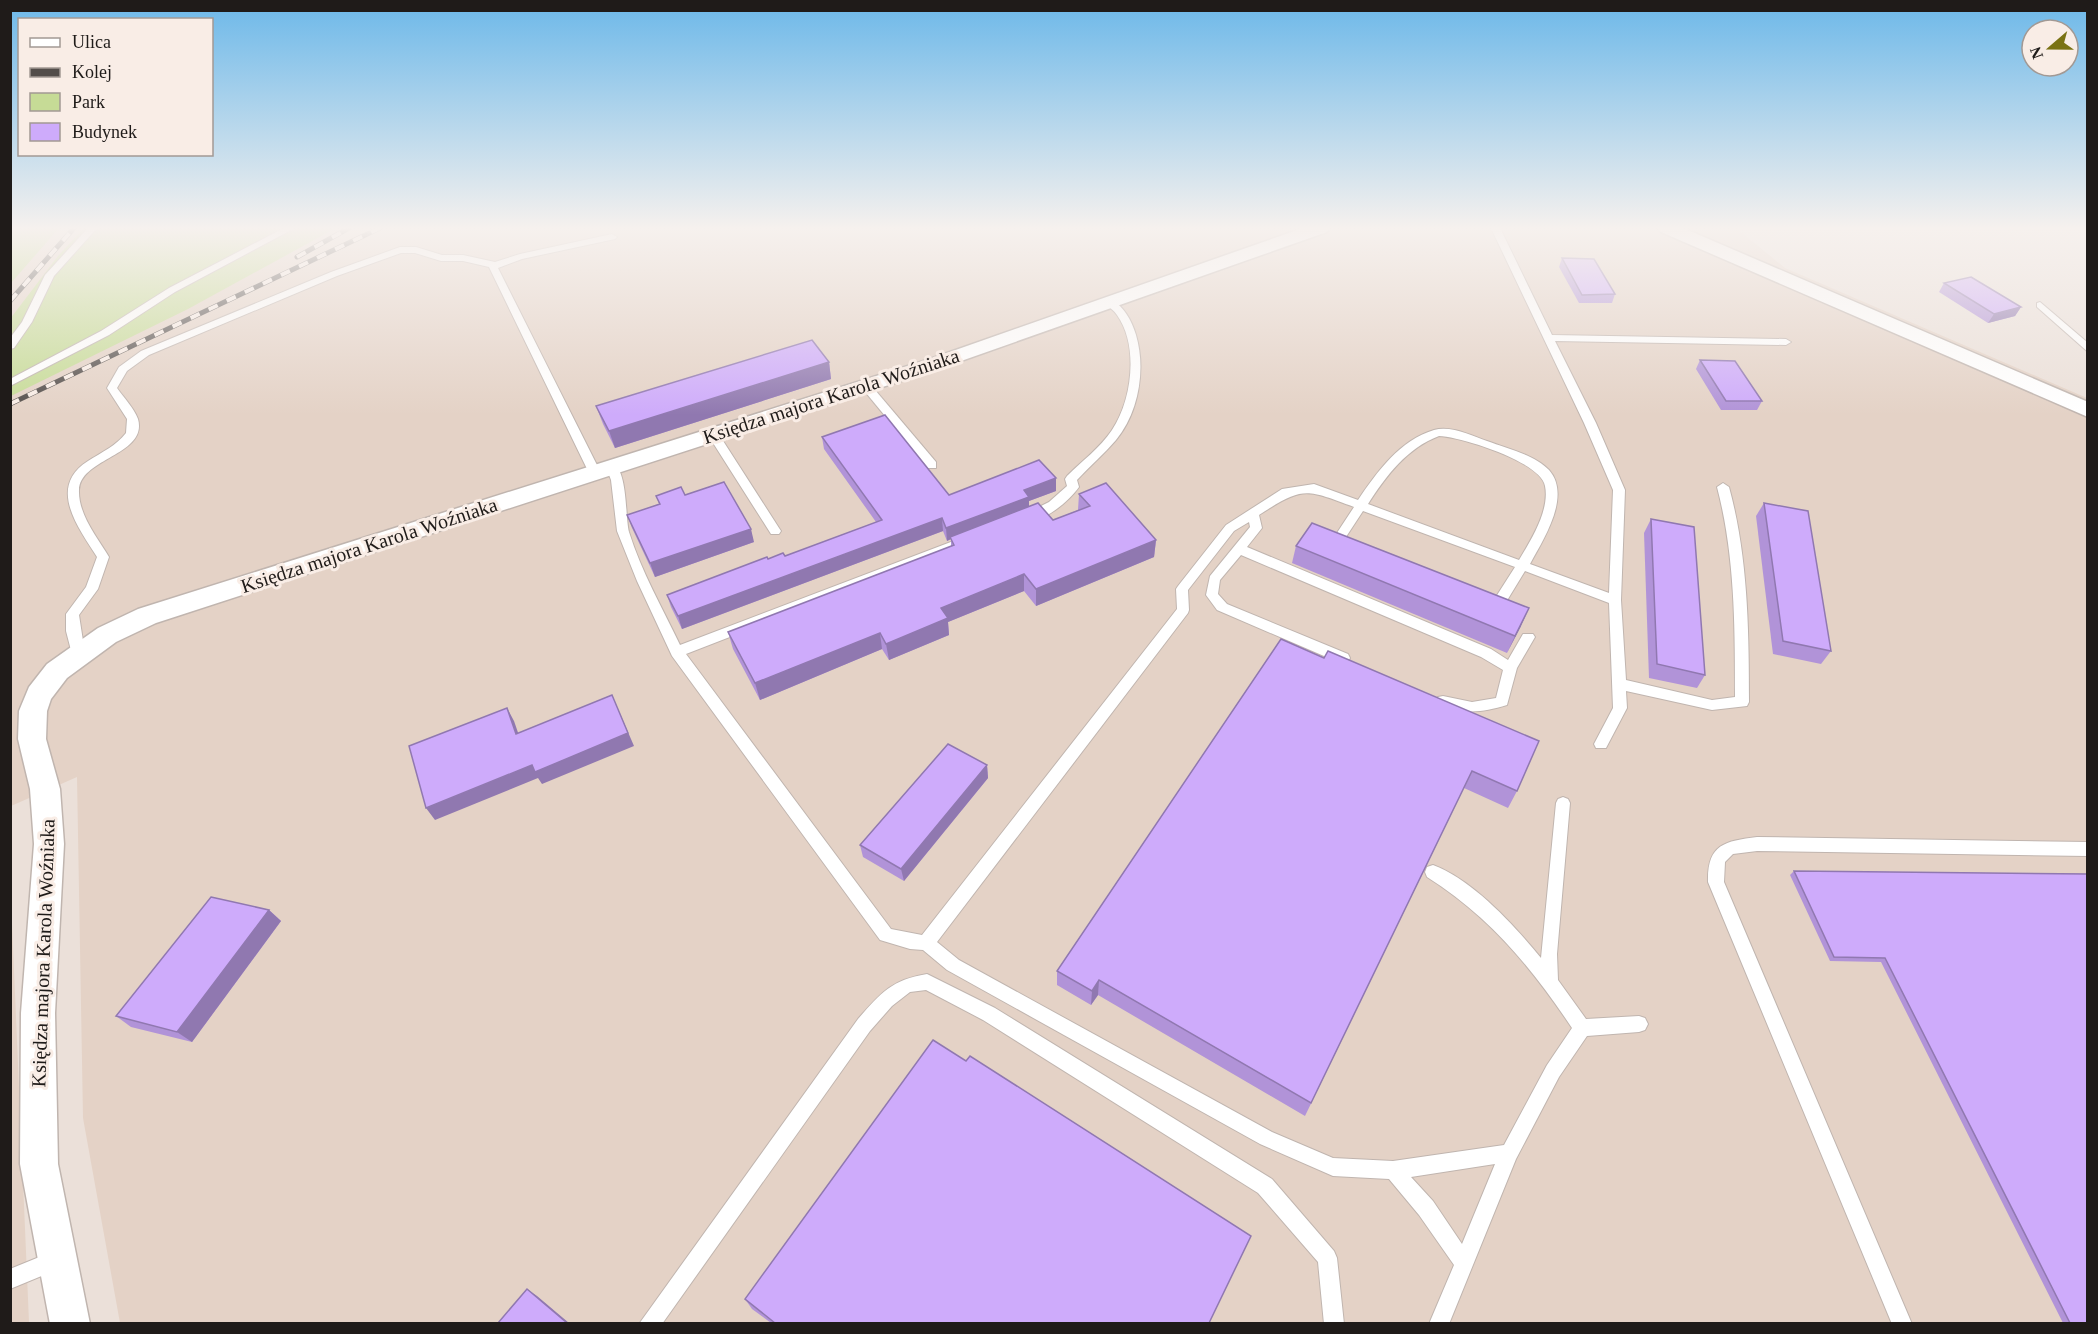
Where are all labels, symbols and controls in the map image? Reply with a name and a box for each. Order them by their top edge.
legend [18,18,213,156]
north arrow [2020,18,2080,78]
text: Ulica [72,32,111,52]
text: N [2026,44,2046,61]
text: Kolej [72,62,112,82]
text: Park [72,92,105,112]
text: Budynek [72,122,137,142]
street label: Księdza majora Karola Woźniaka [700,344,962,449]
street label: Księdza majora Karola Woźniaka [238,493,500,598]
street label: Księdza majora Karola Woźniaka [27,818,60,1088]

